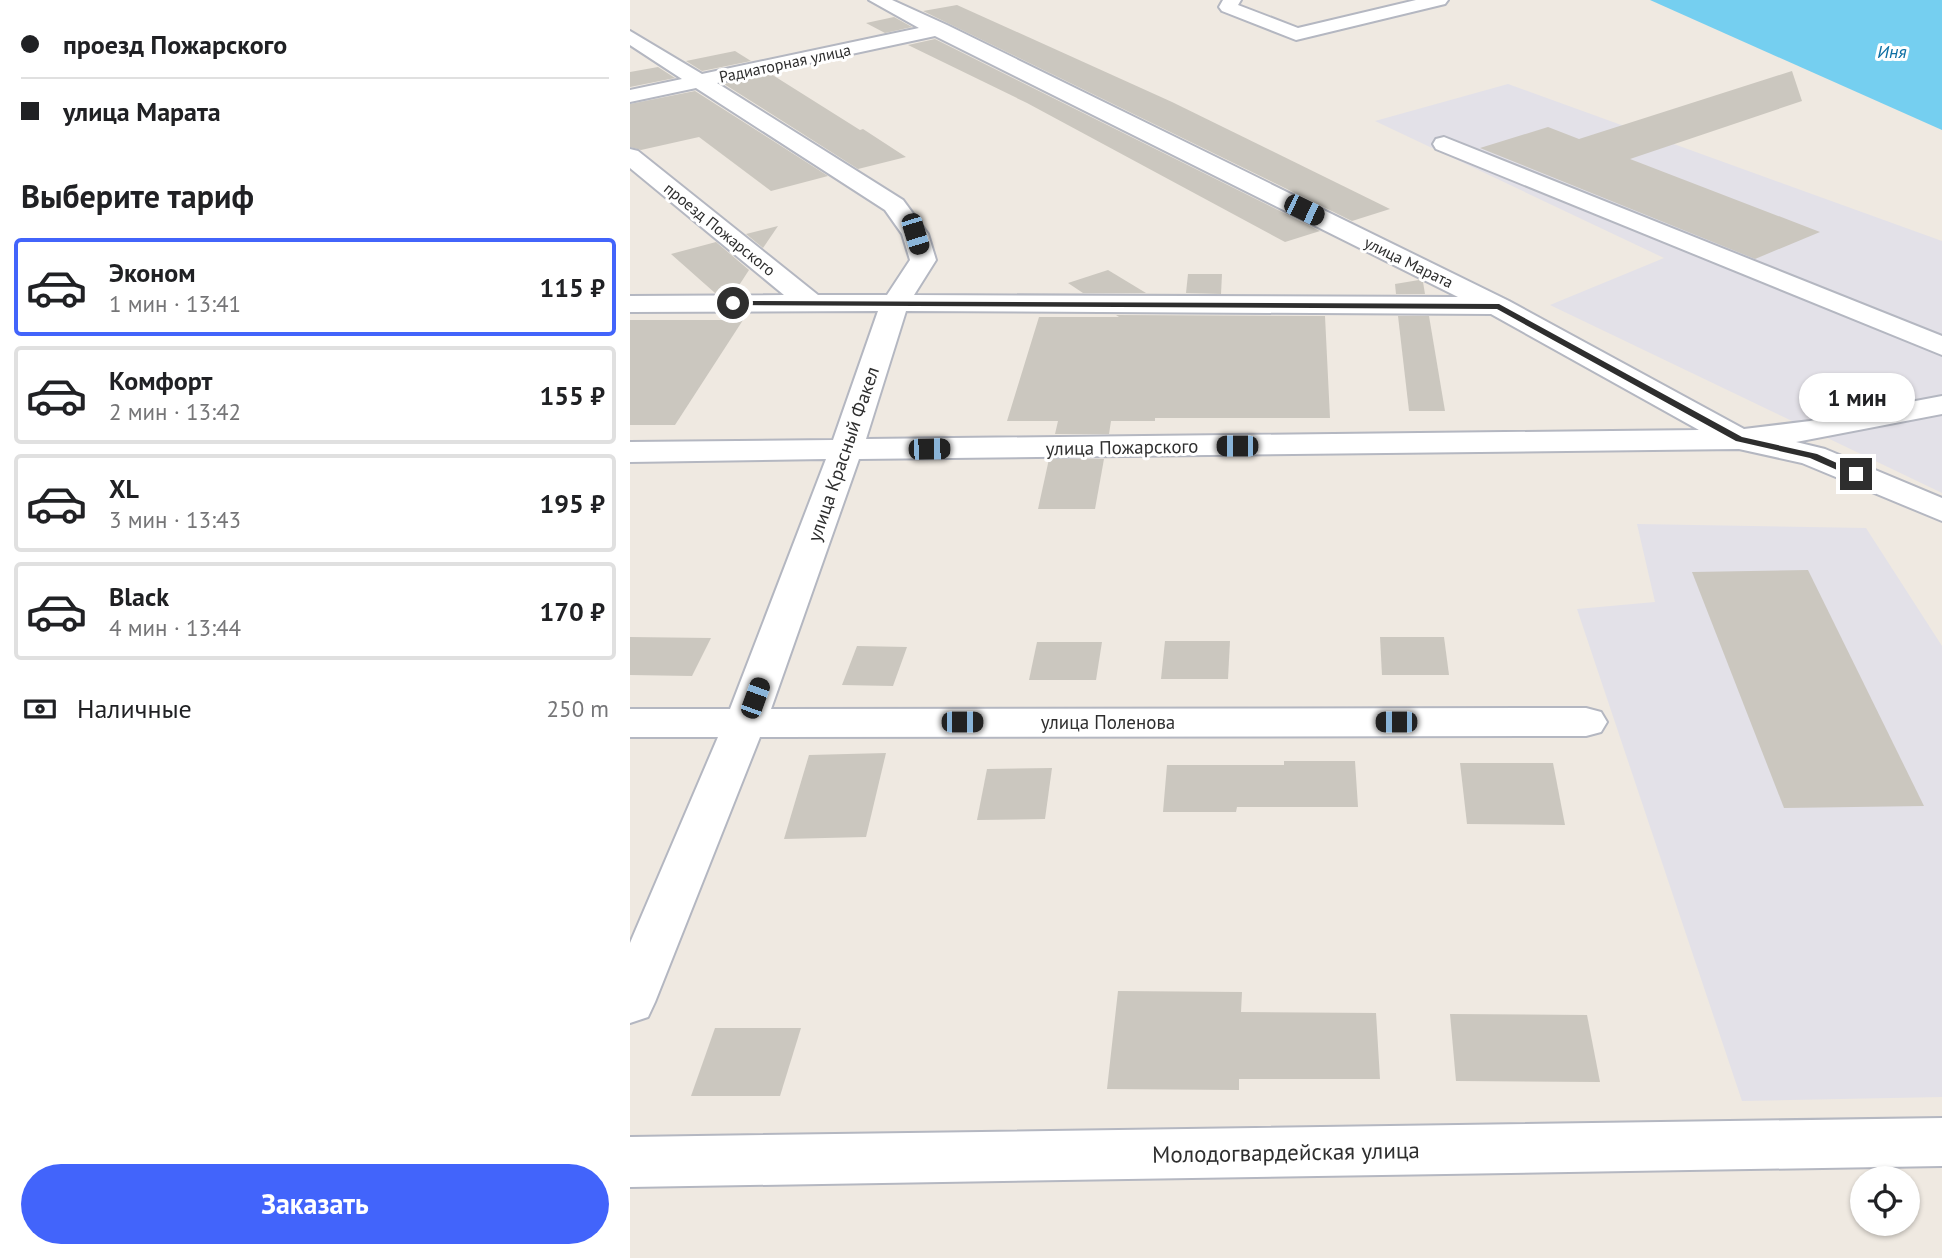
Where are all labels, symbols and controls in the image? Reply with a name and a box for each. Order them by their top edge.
text: проезд Пожарского [63,28,287,61]
street label: Радиаторная улица [717,39,853,87]
water label: Иня [1877,40,1907,63]
text: улица Марата [63,95,221,128]
text: Выберите тариф [21,175,254,217]
street label: проезд Пожарского [660,178,780,280]
car [1281,191,1328,229]
car [899,211,932,257]
street label: улица Марата [1361,232,1457,292]
icon: car [25,256,88,319]
text: Эконом [109,256,196,289]
text: 115 ₽ [539,271,605,304]
route start [717,287,749,319]
text: 1 мин · 13:41 [109,289,241,318]
street label: улица Красный Факел [802,363,884,545]
icon: car [25,364,88,427]
text: Комфорт [109,364,212,397]
callout: 1 мин [1798,372,1914,421]
text: 155 ₽ [539,379,605,412]
text: 1 мин [1827,383,1887,412]
text: 2 мин · 13:42 [109,397,241,426]
street label: улица Пожарского [1045,434,1199,460]
car [1217,436,1259,457]
car [908,438,951,460]
route end [1840,458,1872,490]
icon: car [25,472,88,535]
text: XL [109,472,139,505]
text: 195 ₽ [539,487,605,520]
text: 3 мин · 13:43 [109,505,241,534]
icon: car [25,580,88,643]
text: Black [109,580,169,613]
text: 170 ₽ [539,595,605,628]
text: 4 мин · 13:44 [109,613,241,642]
car [738,675,773,721]
icon: cash [21,690,59,728]
text: Наличные [77,692,192,725]
text: 250 m [547,694,609,723]
street label: улица Поленова [1041,710,1175,734]
car [942,712,984,733]
car [1376,712,1418,733]
street label: Молодогвардейская улица [1152,1135,1420,1169]
button: Заказать [21,1164,609,1244]
map controls [1850,1166,1920,1236]
button: locate [1850,1166,1920,1236]

